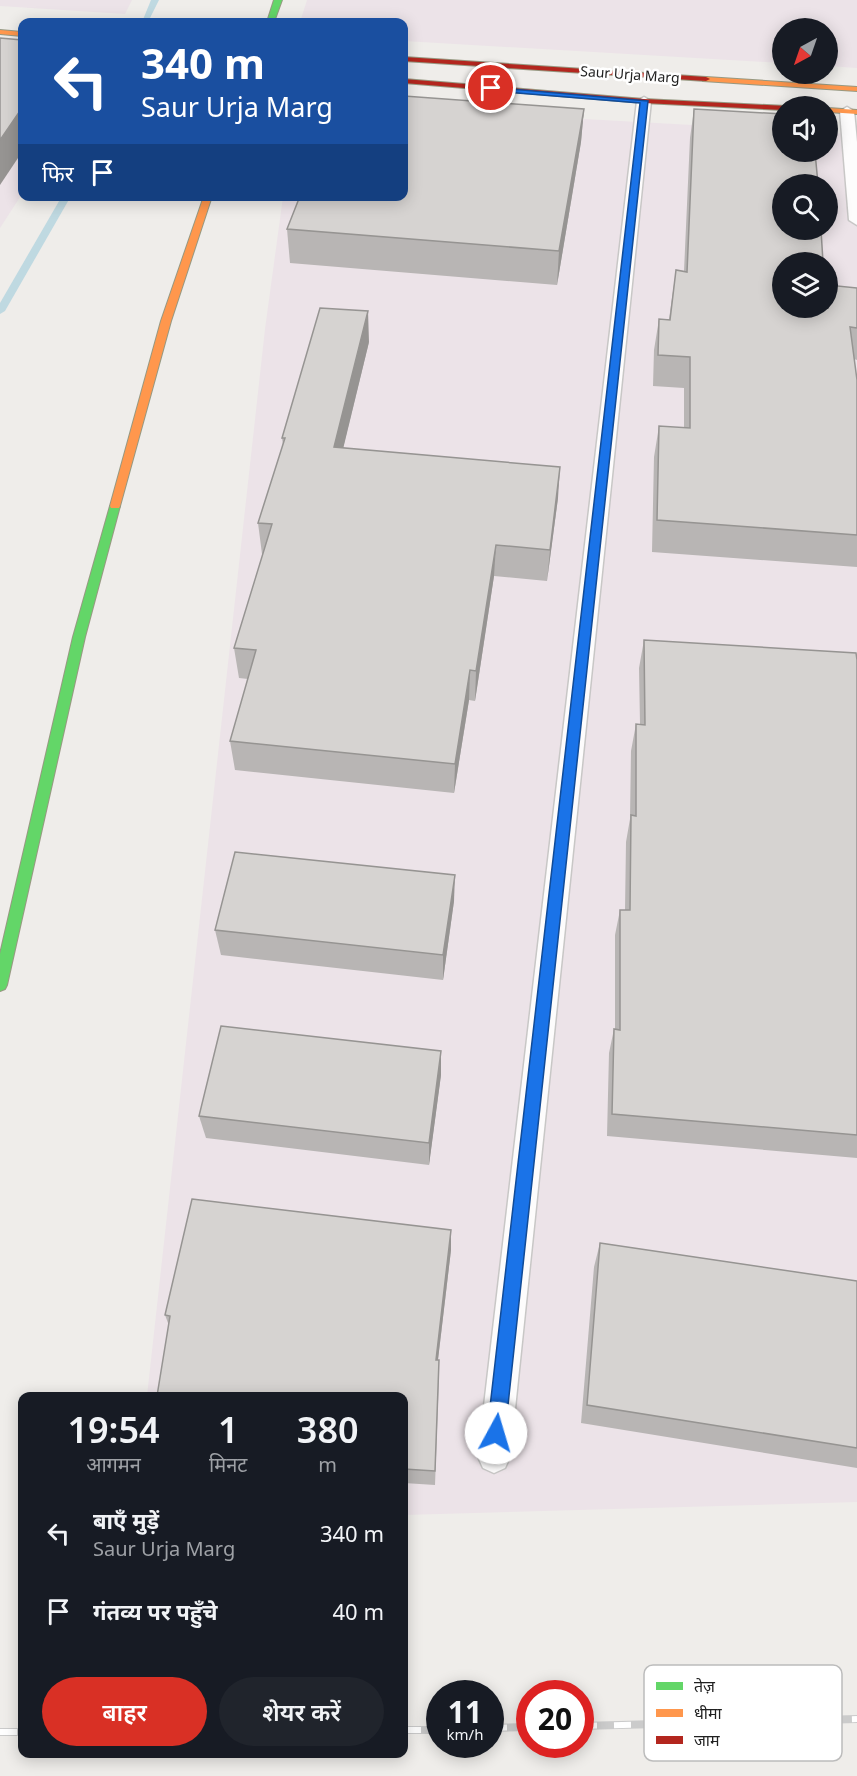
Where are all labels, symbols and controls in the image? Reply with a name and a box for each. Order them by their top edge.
north arrow [772,18,838,84]
map controls [772,18,838,318]
text: 340 m [141,34,265,91]
icon: left [42,42,120,120]
street label: Saur Urja Marg [580,61,680,87]
pin [465,62,516,113]
icon: arrive [474,71,507,104]
text: Saur Urja Marg [141,88,333,125]
button: sound [772,96,838,162]
icon: arrive [86,156,119,189]
text: फिर [42,158,74,188]
button: search [772,174,838,240]
button: layers [772,252,838,318]
position arrow [464,1401,528,1465]
text: 19:54 [67,1405,160,1454]
text: 1 [218,1405,239,1454]
text: 380 [297,1405,359,1454]
text: आगमन [86,1451,141,1478]
text: मिनट [209,1451,247,1478]
text: m [318,1451,337,1478]
text: बाएँ मुड़ें [93,1505,159,1535]
icon: left [42,1517,75,1550]
text: 340 m [320,1518,384,1548]
text: Saur Urja Marg [93,1535,235,1562]
icon: arrive [42,1595,75,1628]
text: गंतव्य पर पहुँचे [93,1596,218,1626]
text: 40 m [333,1596,384,1626]
legend [644,1665,842,1761]
text: तेज़ [694,1675,716,1697]
button: बाहर [42,1677,207,1746]
button: शेयर करें [219,1677,384,1746]
speed limit sign: 20 [516,1680,594,1758]
text: 11 [448,1691,482,1732]
text: धीमा [694,1702,723,1724]
text: km/h [447,1724,483,1744]
text: जाम [694,1729,720,1751]

